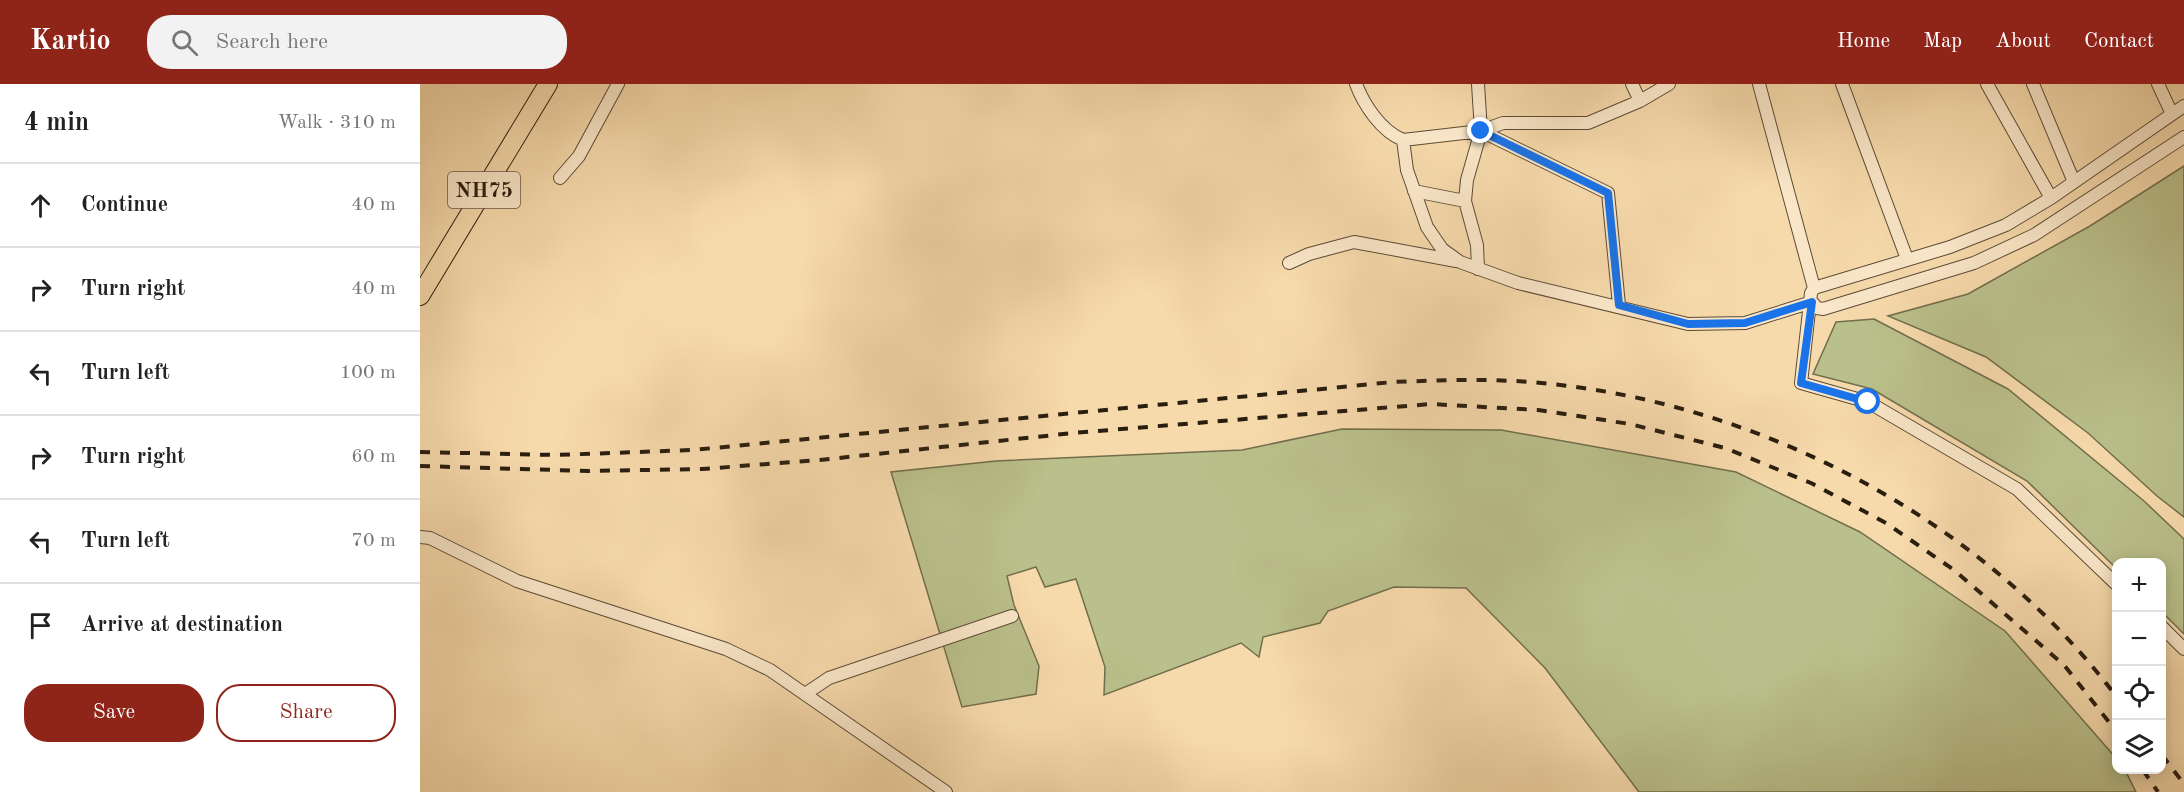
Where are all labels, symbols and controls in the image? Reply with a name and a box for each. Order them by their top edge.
search box [147,15,567,69]
icon: search [168,26,201,59]
text: Kartio [30,28,111,56]
text: Search here [216,31,328,53]
text: Home [1837,31,1890,52]
text: Map [1923,31,1962,52]
text: About [1995,31,2051,52]
text: Contact [2084,31,2154,52]
text: 4 min [24,110,89,136]
text: Walk · 310 m [277,113,396,133]
route end [1467,117,1493,143]
road number: NH75 [448,172,520,208]
icon: ahead [24,189,57,222]
text: Continue [81,194,168,216]
text: 40 m [351,195,396,215]
icon: right [24,273,57,306]
text: Turn right [81,278,185,300]
text: 40 m [351,279,396,299]
icon: left [24,357,57,390]
text: Turn left [81,362,170,384]
text: 100 m [340,363,396,383]
route start [1854,388,1880,414]
icon: right [24,441,57,474]
text: Turn right [81,446,185,468]
text: 60 m [351,447,396,467]
icon: left [24,525,57,558]
text: Turn left [81,530,170,552]
text: 70 m [351,531,396,551]
map controls [2112,558,2166,774]
button: + [2112,558,2166,612]
icon: arrive [24,609,57,642]
button: − [2112,612,2166,666]
text: Arrive at destination [81,614,283,636]
button: locate [2112,666,2166,720]
button: Save [24,684,204,742]
button: Share [216,684,396,742]
button: layers [2112,720,2166,774]

